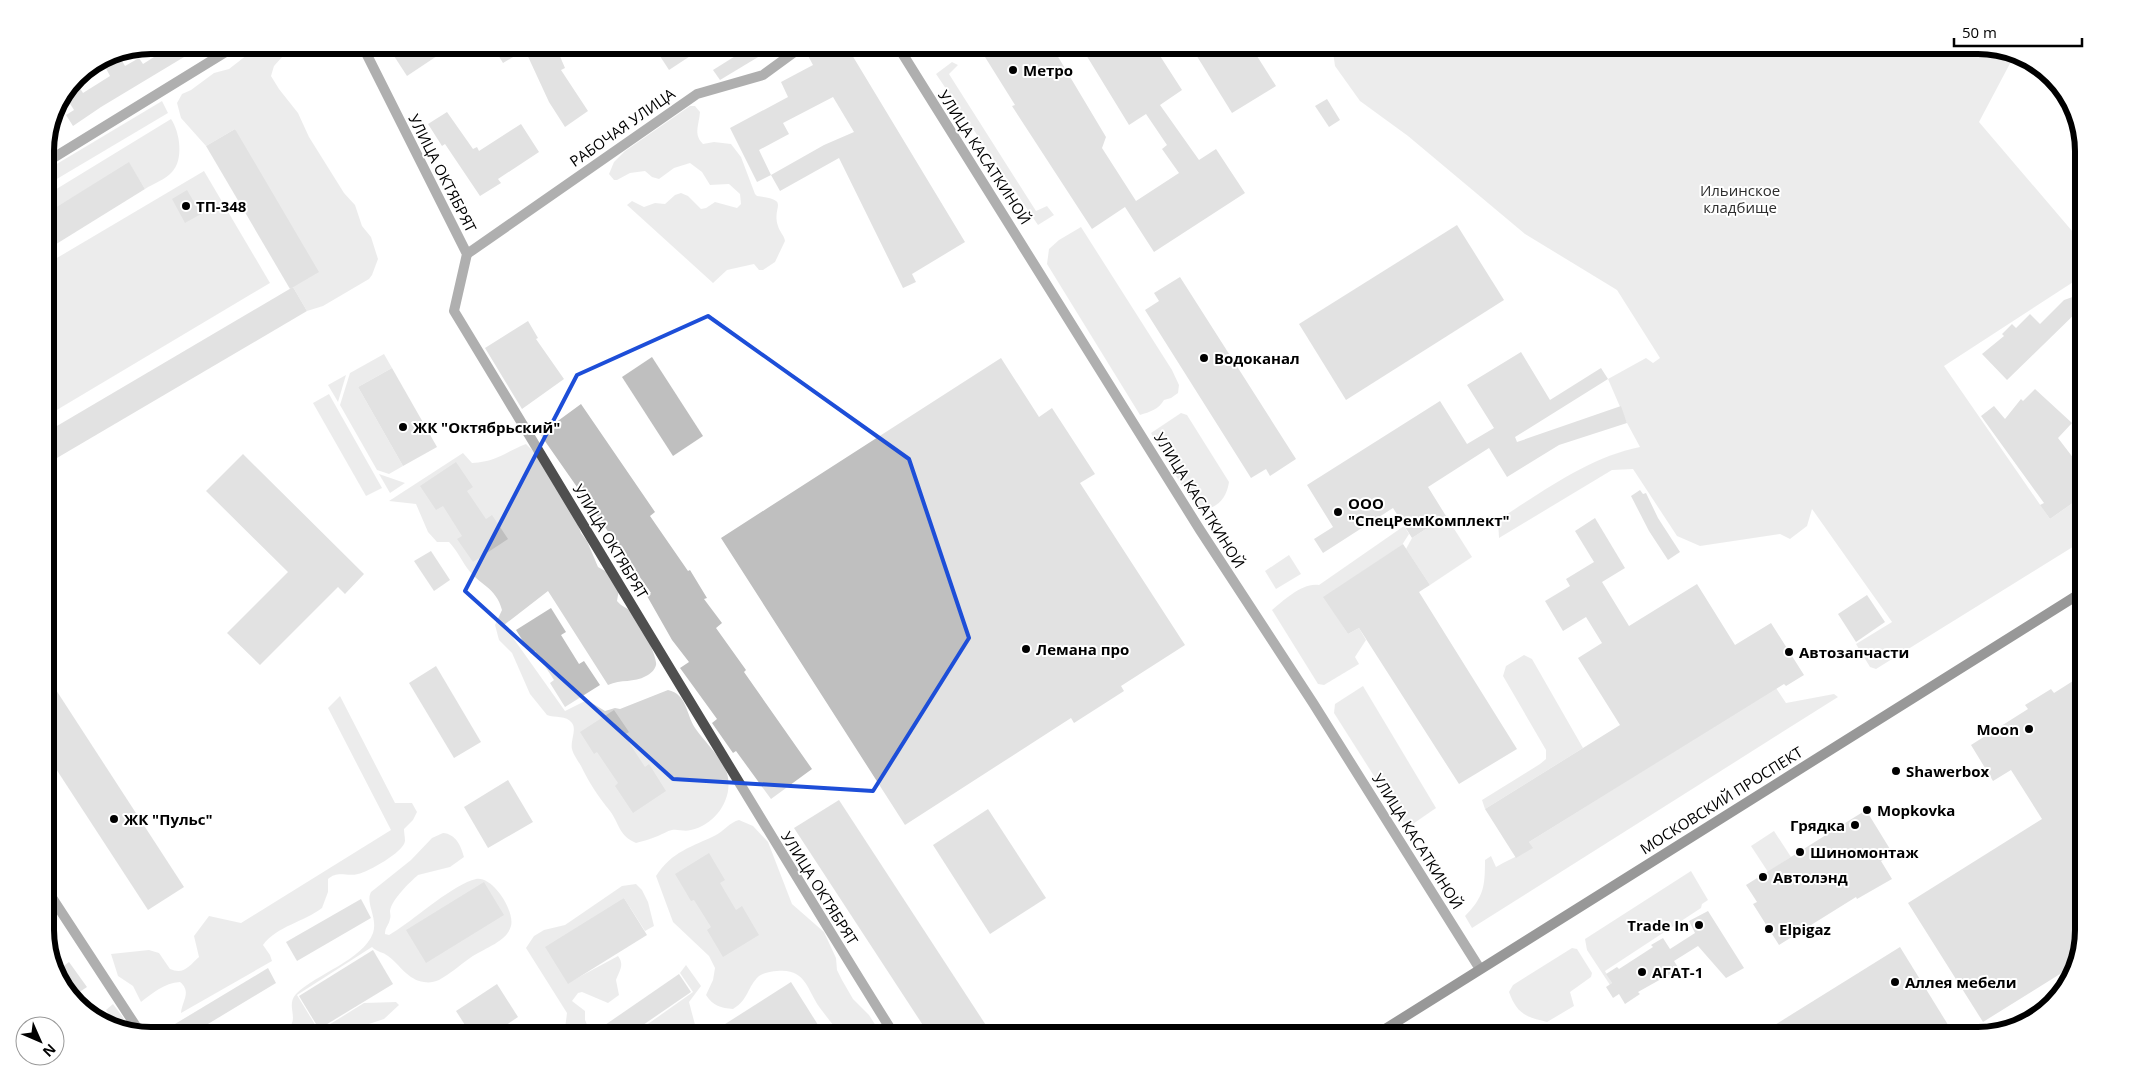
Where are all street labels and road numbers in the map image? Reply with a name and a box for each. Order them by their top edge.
street label: РАБОЧАЯ УЛИЦА [565,83,679,171]
street label: УЛИЦА КАСАТКИНОЙ [934,86,1036,228]
street label: УЛИЦА ОКТЯБРЯТ [405,110,482,236]
street label: УЛИЦА КАСАТКИНОЙ [1150,428,1250,572]
street label: УЛИЦА ОКТЯБРЯТ [569,480,653,603]
street label: МОСКОВСКИЙ ПРОСПЕКТ [1636,741,1807,858]
street label: УЛИЦА КАСАТКИНОЙ [1368,769,1468,913]
street label: УЛИЦА ОКТЯБРЯТ [777,828,863,949]

